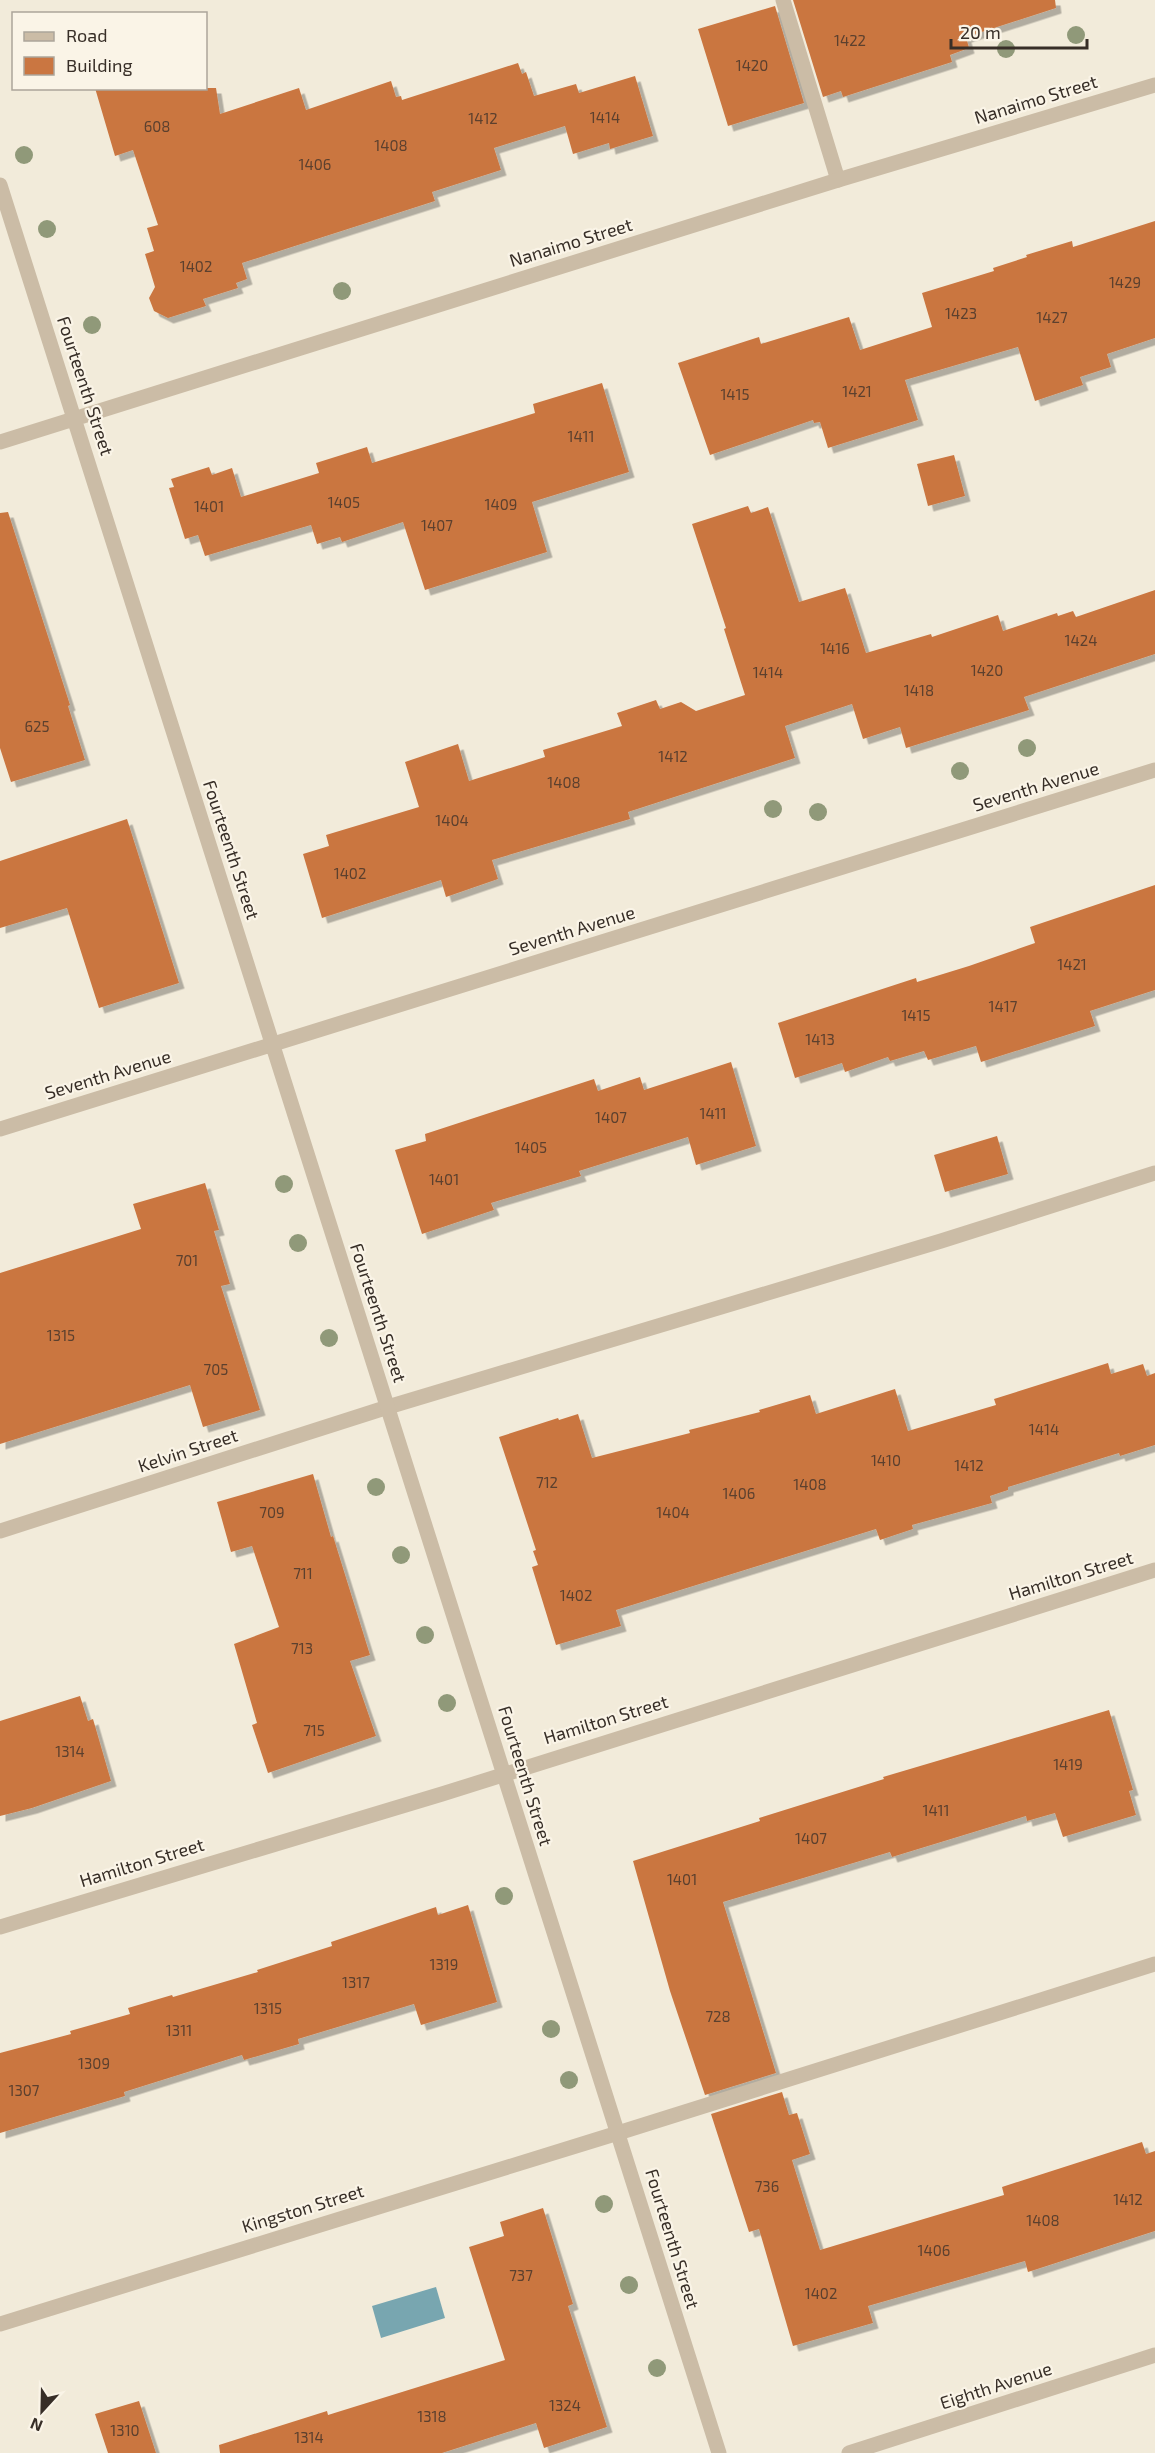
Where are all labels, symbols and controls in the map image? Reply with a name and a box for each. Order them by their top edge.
legend [12,12,207,90]
scale bar [951,12,1088,50]
text: 20 m [960,21,1001,43]
text: Road [66,24,107,46]
house number: 1422 [834,31,866,49]
text: Building [66,54,133,76]
house number: 1420 [736,56,768,74]
street label: Nanaimo Street [972,70,1100,128]
house number: 1414 [590,108,620,126]
house number: 1412 [468,109,498,127]
house number: 608 [144,117,170,135]
house number: 1408 [374,136,408,154]
house number: 1406 [299,155,331,173]
street label: Nanaimo Street [507,213,635,271]
house number: 1402 [180,257,212,275]
house number: 1429 [1109,273,1141,291]
house number: 1423 [945,304,977,322]
house number: 1427 [1036,308,1068,326]
street label: Fourteenth Street [53,313,119,458]
house number: 1421 [842,382,872,400]
house number: 1415 [720,385,750,403]
house number: 1411 [567,427,595,445]
house number: 1405 [328,493,360,511]
house number: 1409 [485,495,517,513]
house number: 1401 [194,497,224,515]
house number: 1407 [421,516,453,534]
house number: 1424 [1065,631,1097,649]
house number: 1416 [820,639,850,657]
house number: 1420 [971,661,1003,679]
house number: 1414 [753,663,783,681]
house number: 1418 [904,681,934,699]
house number: 625 [24,717,50,735]
house number: 1412 [658,747,688,765]
street label: Seventh Avenue [970,756,1101,816]
house number: 1408 [547,773,581,791]
street label: Fourteenth Street [199,777,265,922]
house number: 1404 [435,811,469,829]
house number: 1402 [334,864,366,882]
street label: Seventh Avenue [506,900,637,960]
house number: 1421 [1057,955,1087,973]
house number: 1417 [989,997,1018,1015]
house number: 1415 [901,1006,931,1024]
house number: 1413 [805,1030,835,1048]
street label: Seventh Avenue [42,1044,173,1104]
house number: 1411 [699,1104,727,1122]
house number: 1407 [595,1108,627,1126]
house number: 1405 [515,1138,547,1156]
house number: 1401 [429,1170,459,1188]
street label: Fourteenth Street [346,1240,412,1385]
house number: 701 [176,1251,198,1269]
house number: 1315 [47,1326,75,1344]
house number: 705 [204,1360,228,1378]
house number: 1414 [1029,1420,1059,1438]
street label: Kelvin Street [135,1424,240,1477]
house number: 1410 [871,1451,901,1469]
house number: 1412 [954,1456,984,1474]
house number: 712 [536,1473,558,1491]
house number: 1408 [793,1475,827,1493]
house number: 1406 [723,1484,755,1502]
house number: 709 [259,1503,285,1521]
house number: 1404 [656,1503,690,1521]
street label: Hamilton Street [1006,1546,1136,1604]
house number: 711 [293,1564,313,1582]
house number: 1402 [560,1586,592,1604]
house number: 713 [291,1639,313,1657]
street label: Hamilton Street [541,1690,671,1748]
street label: Fourteenth Street [494,1703,558,1848]
house number: 715 [303,1721,325,1739]
house number: 1314 [55,1742,85,1760]
house number: 1419 [1053,1755,1083,1773]
house number: 1411 [922,1801,950,1819]
house number: 1407 [795,1829,827,1847]
street label: Hamilton Street [77,1833,207,1891]
house number: 1401 [667,1870,697,1888]
house number: 1319 [430,1955,458,1973]
house number: 1317 [342,1973,370,1991]
house number: 1315 [254,1999,282,2017]
house number: 728 [705,2007,731,2025]
house number: 1311 [166,2021,192,2039]
house number: 1309 [78,2054,110,2072]
house number: 1307 [8,2081,40,2099]
street label: Fourteenth Street [641,2166,705,2311]
house number: 736 [755,2177,779,2195]
street label: Kingston Street [239,2179,366,2237]
house number: 1412 [1113,2190,1143,2208]
house number: 1408 [1026,2211,1060,2229]
house number: 1406 [918,2241,950,2259]
house number: 737 [509,2266,533,2284]
house number: 1402 [805,2284,837,2302]
street label: Eighth Avenue [937,2357,1054,2413]
north arrow [12,2381,72,2441]
house number: 1324 [549,2396,581,2414]
house number: 1318 [417,2407,447,2425]
text: N [27,2414,45,2436]
house number: 1310 [110,2421,140,2439]
house number: 1314 [294,2428,324,2446]

